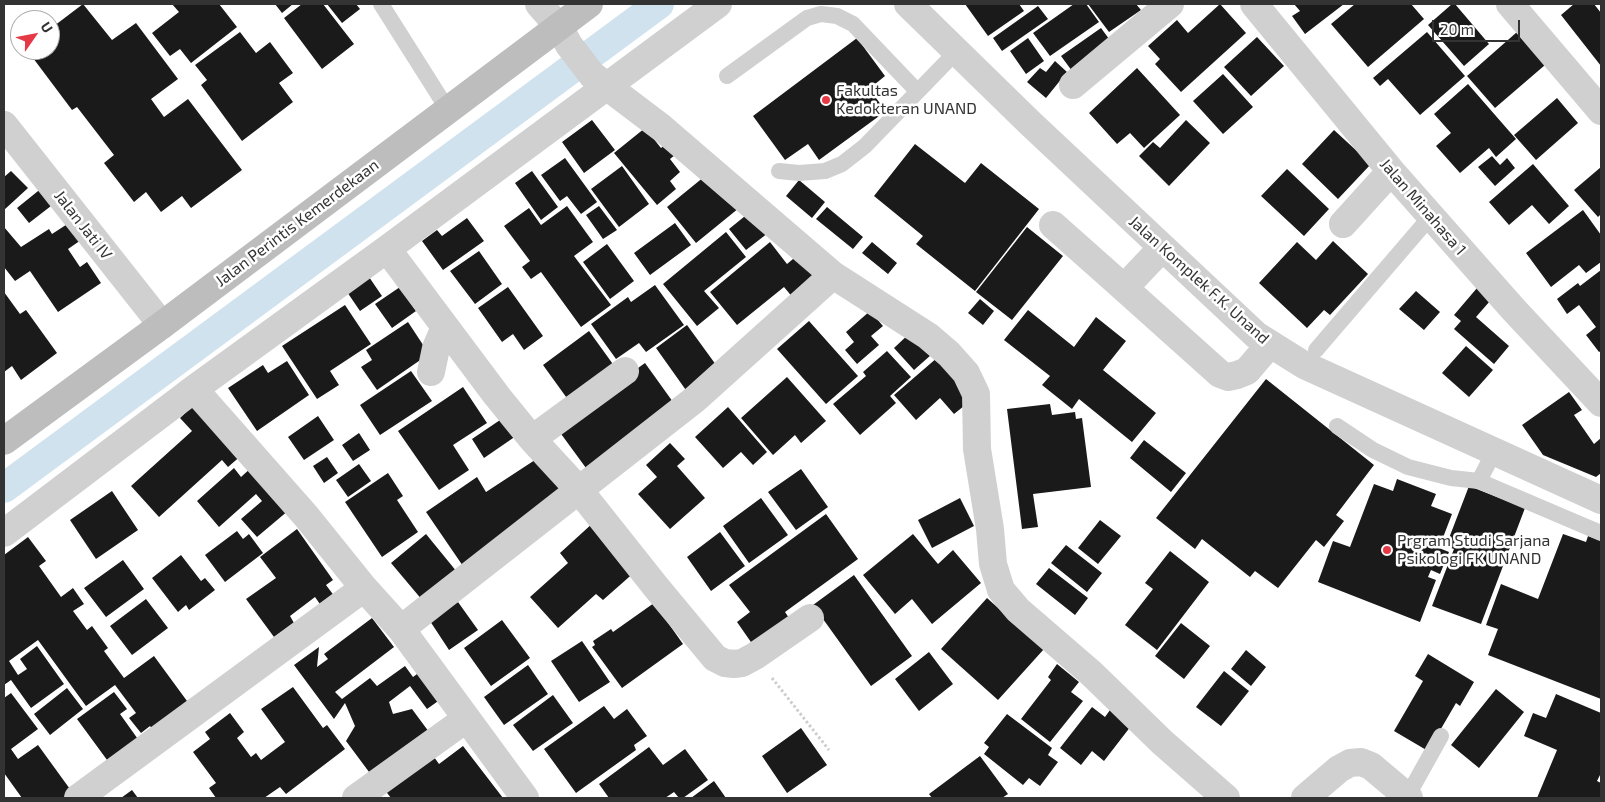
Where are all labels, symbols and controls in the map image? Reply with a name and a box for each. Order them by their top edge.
north arrow [10,10,60,60]
scale bar [1435,10,1522,42]
text: U [37,18,57,36]
text: 20 m [1440,20,1474,38]
place label: Fakultas Kedokteran UNAND [836,81,977,119]
marker: Fakultas Kedokteran UNAND [820,94,832,106]
street label: Jalan Perintis Kemerdekaan [212,155,382,291]
street label: Jalan Minahasa 1 [1376,155,1470,259]
street label: Jalan Jati IV [50,187,116,263]
street label: Jalan Komplek F.K. Unand [1125,212,1273,348]
place label: Prgram Studi Sarjana Psikologi FK UNAND [1397,531,1550,569]
marker: Prgram Studi Sarjana Psikologi FK UNAND [1381,544,1393,556]

